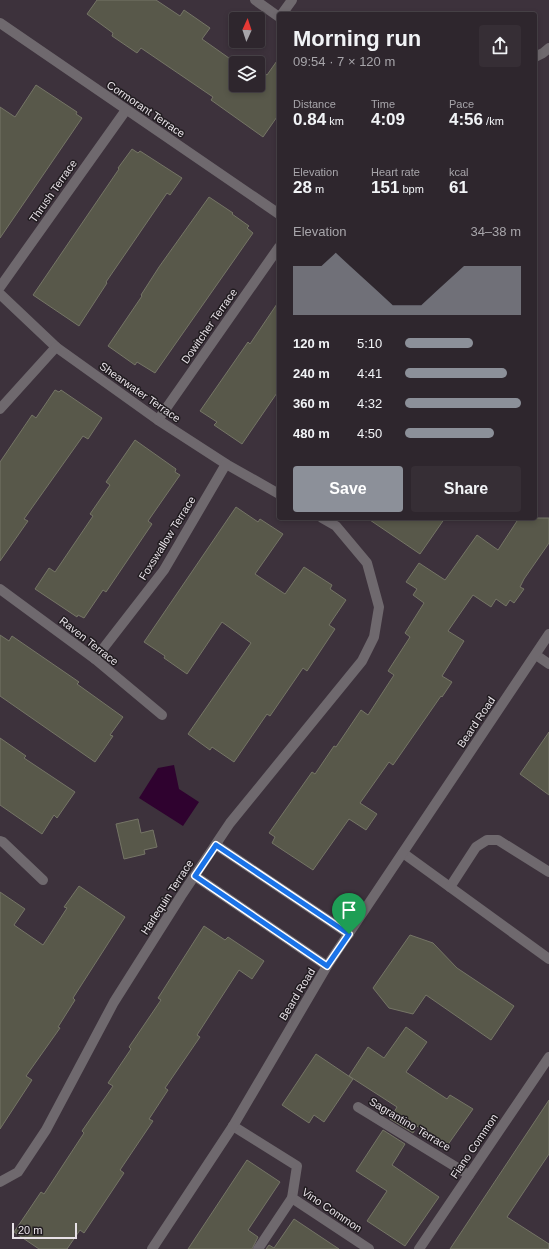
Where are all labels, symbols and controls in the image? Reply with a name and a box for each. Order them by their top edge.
north arrow [229,12,265,48]
map controls [229,12,265,92]
button: share [479,25,521,67]
text: Morning run [293,26,421,51]
text: 09:54 · 7 × 120 m [293,54,395,69]
button: layers [229,56,265,92]
street label: Cormorant Terrace [105,78,187,140]
text: Distance [293,98,336,110]
text: Time [371,98,395,110]
text: Pace [449,98,474,110]
text: 0.84 [293,110,326,129]
text: 4:09 [371,110,405,129]
text: 4:56 [449,110,483,129]
text: km [326,115,344,127]
text: /km [483,115,504,127]
street label: Thrush Terrace [27,157,79,225]
text: Elevation [293,166,338,178]
text: Heart rate [371,166,420,178]
text: kcal [449,166,469,178]
text: 28 [293,178,312,197]
text: 151 [371,178,399,197]
text: 61 [449,178,468,197]
text: m [312,183,324,195]
text: bpm [399,183,424,195]
text: Elevation [293,224,346,239]
text: 34–38 m [470,224,521,239]
street label: Dowitcher Terrace [179,286,239,366]
text: 120 m [293,336,330,351]
text: 5:10 [357,336,382,351]
street label: Shearwater Terrace [97,360,183,424]
text: 240 m [293,366,330,381]
text: 4:41 [357,366,382,381]
text: 360 m [293,396,330,411]
text: 4:32 [357,396,382,411]
text: 480 m [293,426,330,441]
text: 4:50 [357,426,382,441]
button: Save [293,466,403,512]
button: Share [411,466,521,512]
street label: Foxswallow Terrace [136,494,198,582]
street label: Raven Terrace [57,614,121,668]
street label: Beard Road [455,694,497,750]
street label: Harlequin Terrace [138,857,196,937]
pin [332,893,366,934]
icon: arrive [338,899,360,921]
street label: Beard Road [277,966,317,1022]
street label: Sagrantino Terrace [367,1095,453,1153]
street label: Fiano Common [448,1111,500,1181]
street label: Vino Common [300,1186,364,1234]
scale bar [12,1221,77,1240]
text: 20 m [18,1224,42,1236]

